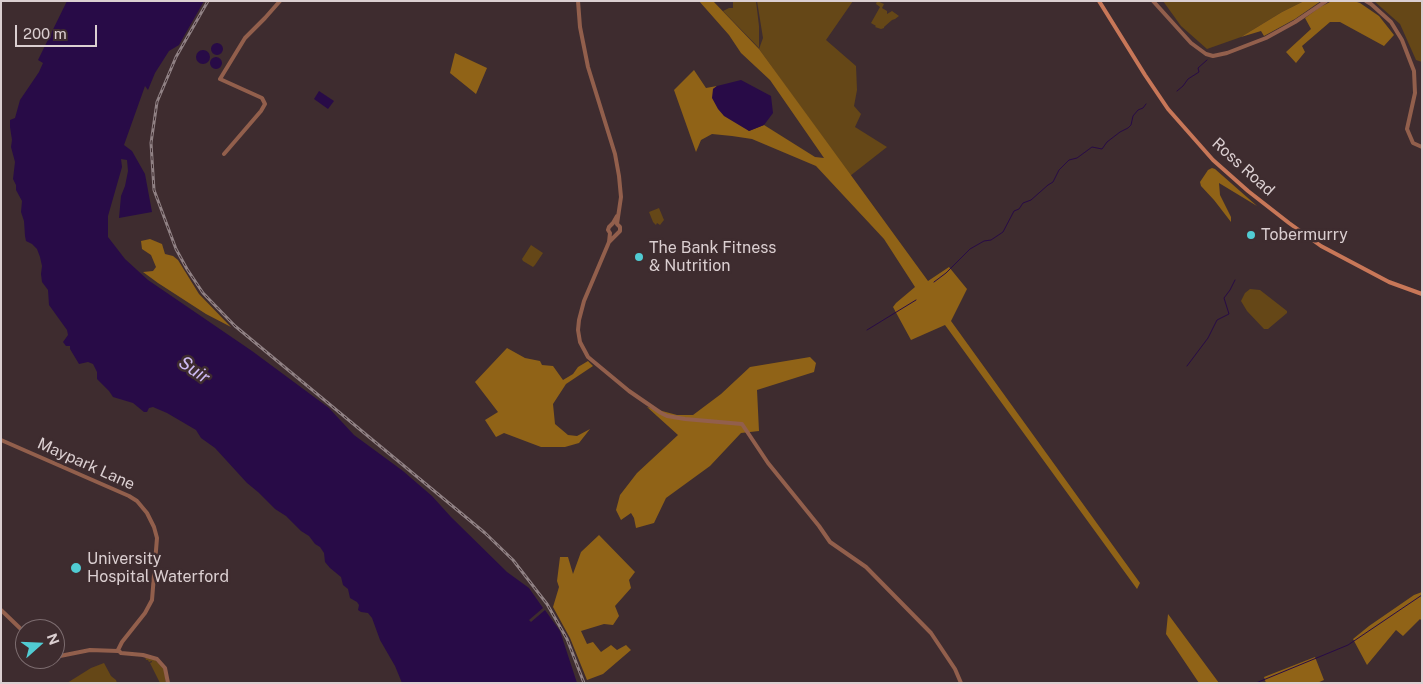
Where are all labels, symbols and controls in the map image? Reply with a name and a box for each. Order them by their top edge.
scale bar [18,15,100,47]
text: 200 m [23,25,67,42]
street label: Ross Road [1208,134,1278,200]
place label: Tobermurry [1261,225,1348,245]
marker: Tobermurry [1245,229,1257,241]
place label: The Bank Fitness & Nutrition [649,238,776,276]
marker: The Bank Fitness & Nutrition [633,251,645,263]
water label: Suir [174,352,214,388]
street label: Maypark Lane [34,434,138,494]
place label: University Hospital Waterford [87,549,229,587]
marker: University Hospital Waterford [69,561,83,575]
north arrow [15,619,65,669]
text: N [44,631,63,647]

